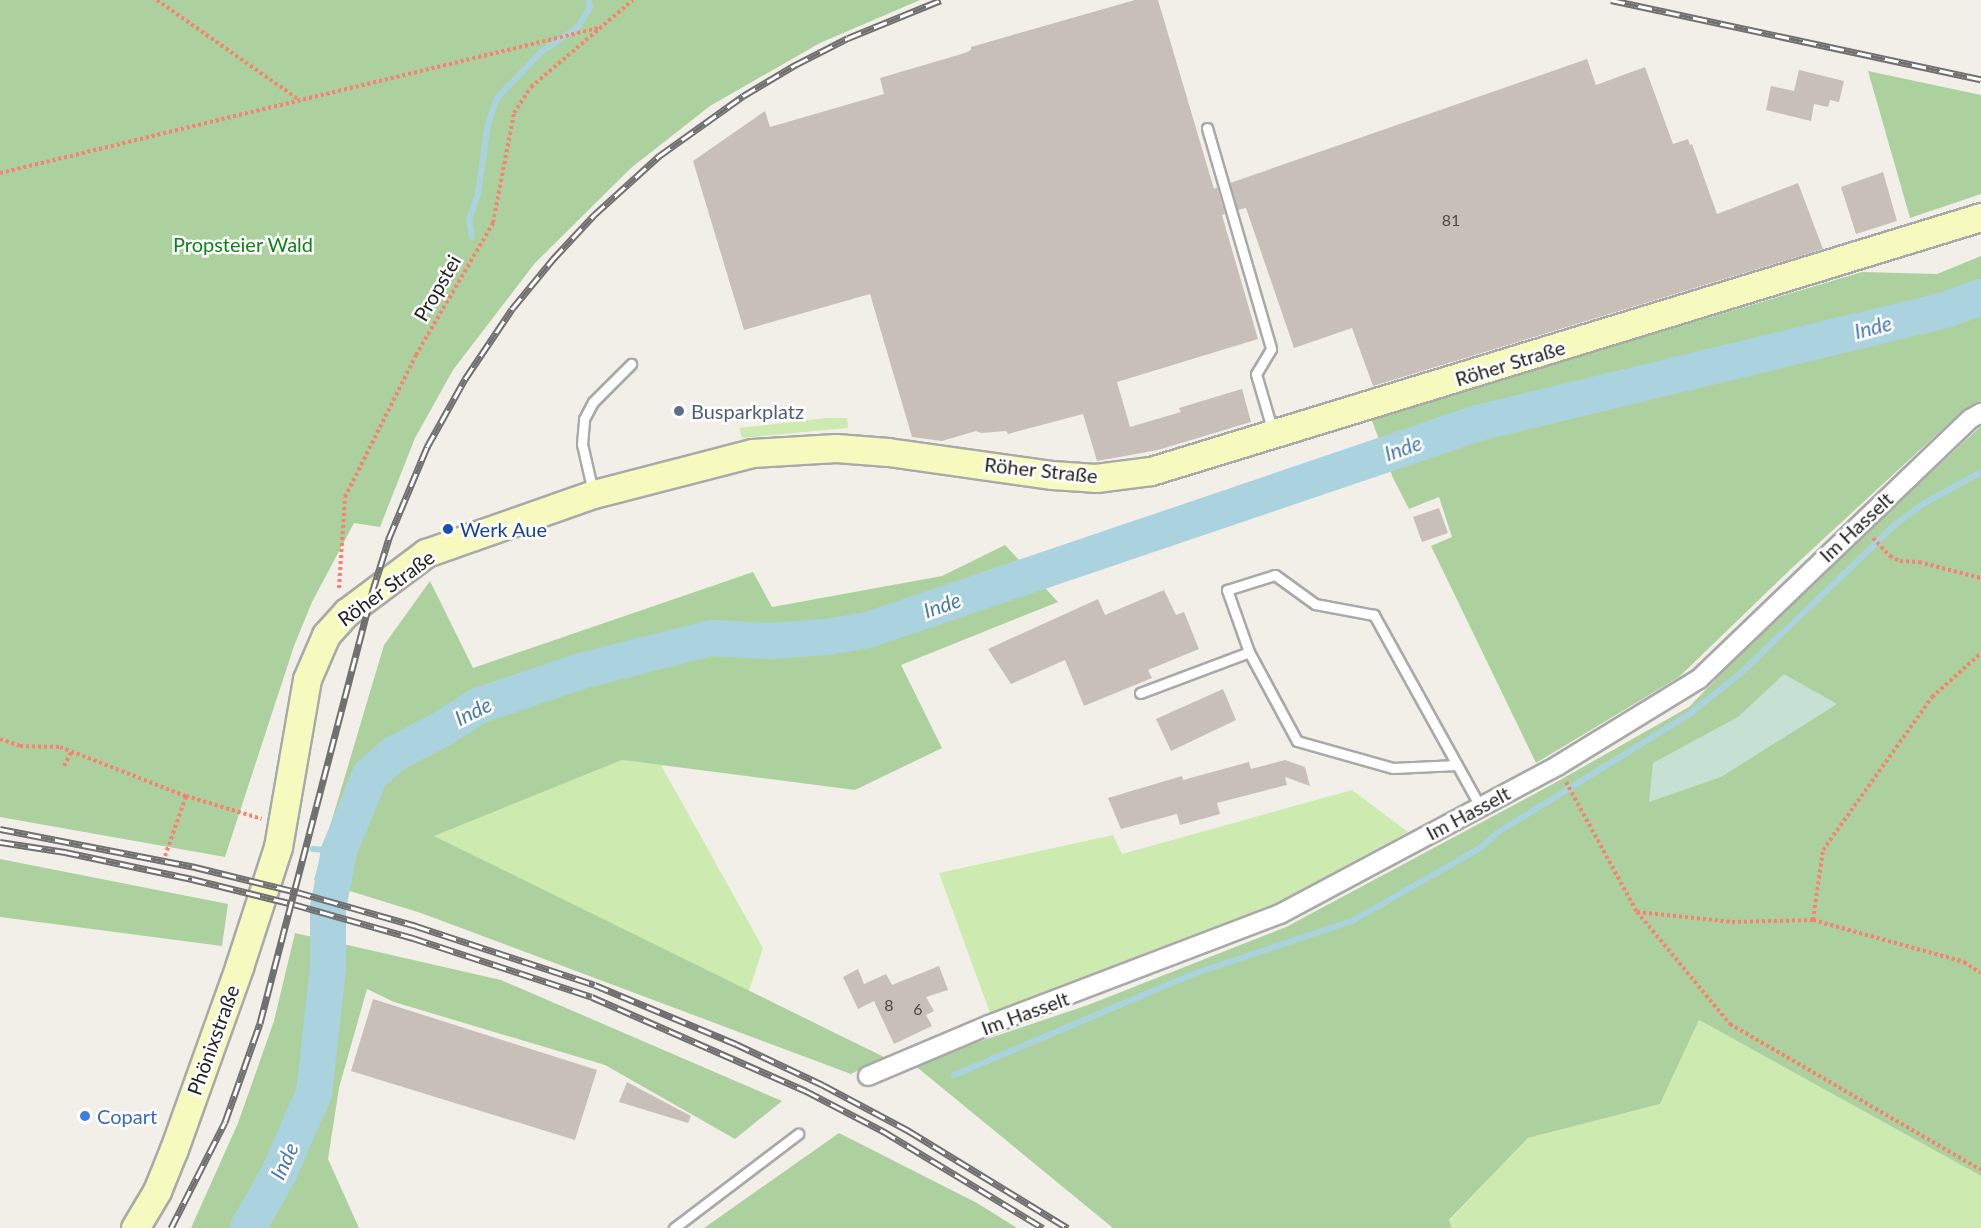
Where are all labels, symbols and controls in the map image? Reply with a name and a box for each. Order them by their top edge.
house number: 81 [1442,210,1460,230]
park label: Propsteier Wald [173,232,313,256]
street label: Propstei [409,251,465,325]
water label: Inde [1852,310,1894,344]
street label: Röher Straße [1452,335,1568,391]
place label: Busparkplatz [691,399,804,423]
marker: Busparkplatz [672,404,686,418]
water label: Inde [1381,430,1425,466]
street label: Röher Straße [983,452,1099,488]
street label: Im Hasselt [1814,487,1898,567]
place label: Werk Aue [460,517,548,541]
marker: Werk Aue [441,522,455,536]
street label: Röher Straße [333,545,439,631]
water label: Inde [920,587,964,623]
water label: Inde [451,691,495,731]
street label: Im Hasselt [1422,781,1514,845]
street label: Phönixstraße [182,982,244,1098]
street label: Im Hasselt [978,986,1072,1040]
house number: 8 [884,995,894,1015]
house number: 6 [913,999,923,1019]
place label: Copart [97,1104,157,1128]
marker: Copart [78,1109,92,1123]
water label: Inde [265,1139,303,1183]

